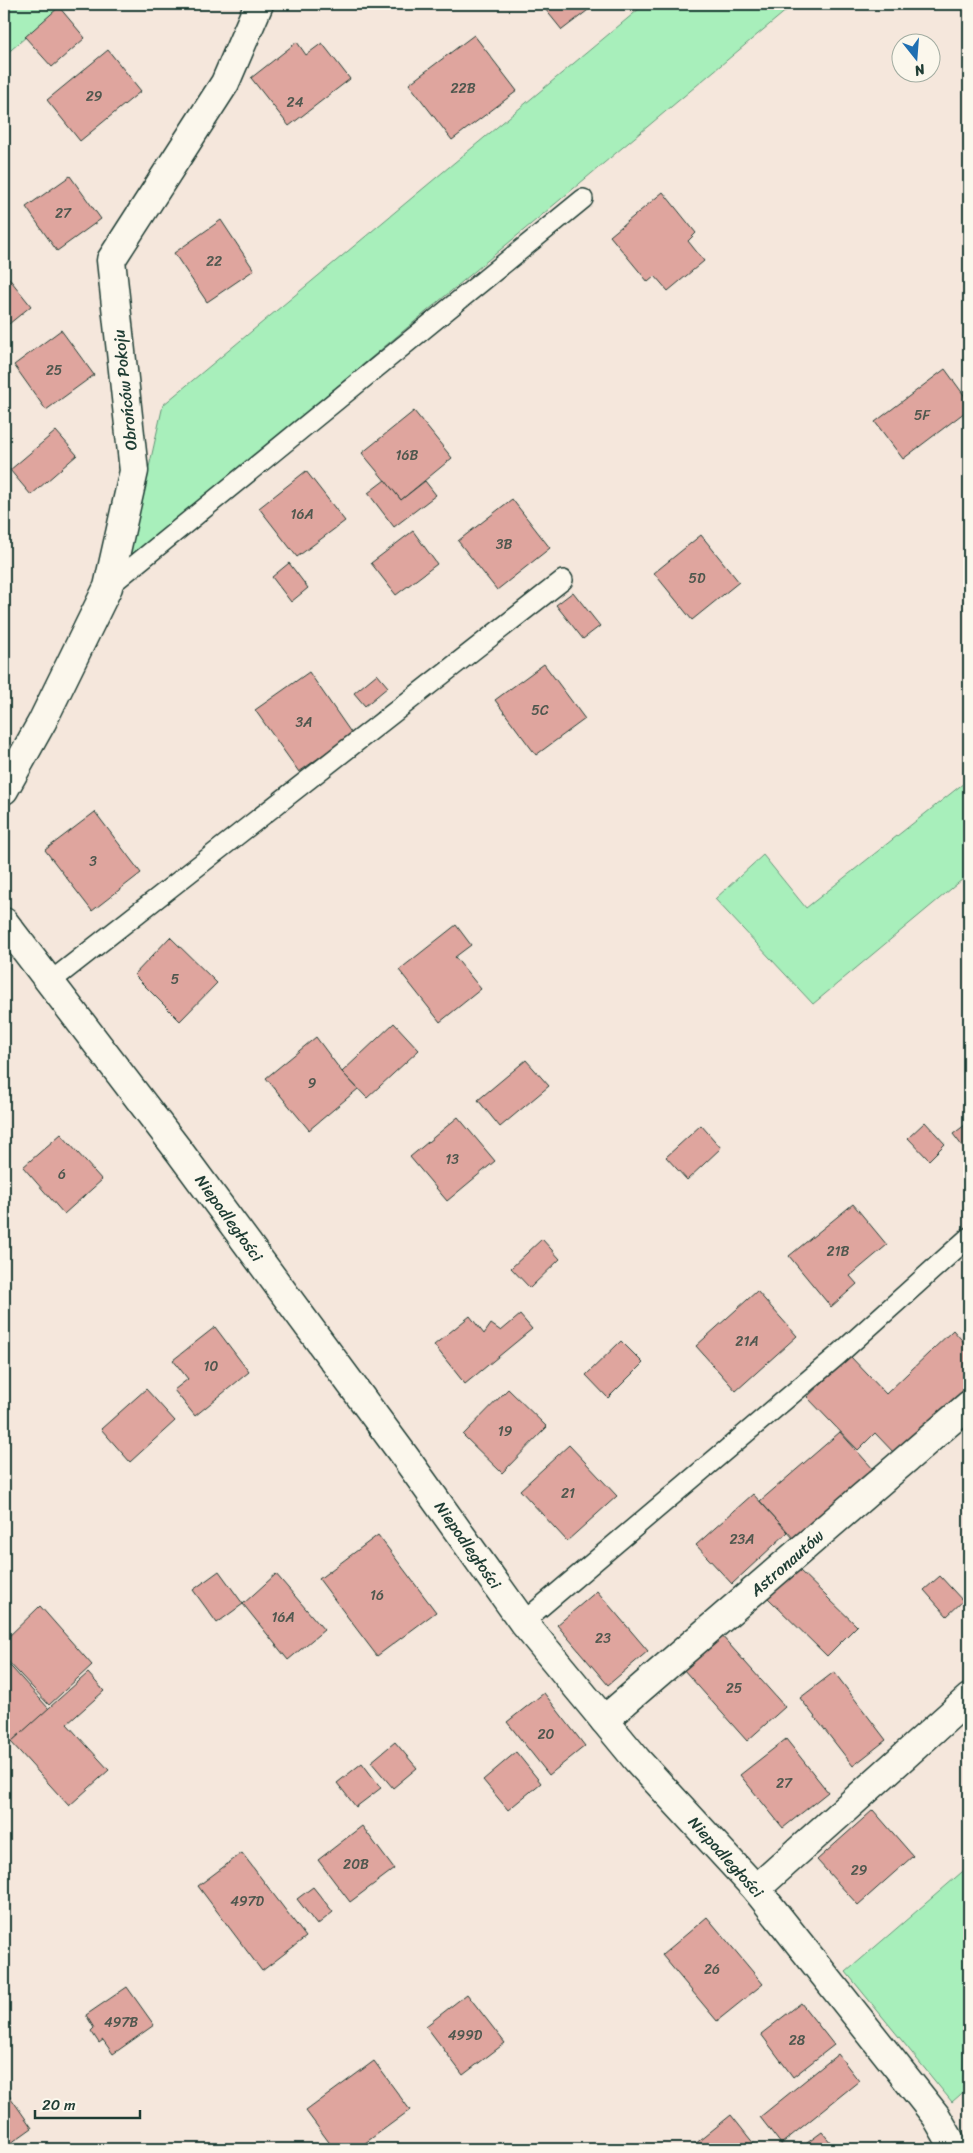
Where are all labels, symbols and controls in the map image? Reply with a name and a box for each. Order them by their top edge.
north arrow [890,32,940,82]
text: N [911,56,929,83]
house number: 22B [451,76,476,101]
house number: 29 [86,84,103,109]
house number: 24 [287,90,304,115]
house number: 27 [55,201,72,226]
house number: 22 [206,249,222,274]
street label: Obrońców Pokoju [104,328,146,452]
house number: 25 [46,358,63,383]
house number: 5F [914,403,931,428]
house number: 16B [396,443,419,468]
house number: 16A [290,502,314,527]
house number: 3B [496,532,512,557]
house number: 5D [689,566,706,591]
house number: 5C [531,698,549,723]
house number: 3A [296,710,312,735]
house number: 3 [89,849,97,874]
house number: 5 [171,967,180,992]
house number: 9 [308,1071,317,1096]
house number: 13 [445,1147,459,1172]
house number: 6 [58,1162,66,1187]
street label: Niepodległości [187,1168,271,1268]
house number: 21B [827,1239,850,1264]
house number: 21A [735,1329,759,1354]
house number: 10 [204,1354,219,1379]
house number: 19 [498,1419,513,1444]
house number: 21 [561,1481,575,1506]
street label: Niepodległości [427,1495,510,1596]
street label: Astronautów [742,1522,831,1604]
house number: 23A [730,1527,754,1552]
house number: 16 [370,1583,384,1608]
house number: 16A [271,1605,295,1630]
house number: 23 [595,1626,611,1651]
house number: 25 [726,1676,743,1701]
house number: 20 [538,1722,555,1747]
house number: 27 [776,1771,793,1796]
street label: Niepodległości [681,1809,771,1905]
house number: 20B [343,1852,369,1877]
house number: 29 [851,1858,868,1883]
house number: 497D [230,1889,264,1914]
house number: 26 [704,1957,720,1982]
house number: 497B [104,2010,138,2035]
house number: 499D [448,2023,483,2048]
house number: 28 [789,2028,806,2053]
scale bar [35,2088,140,2120]
text: 20 m [42,2092,76,2118]

